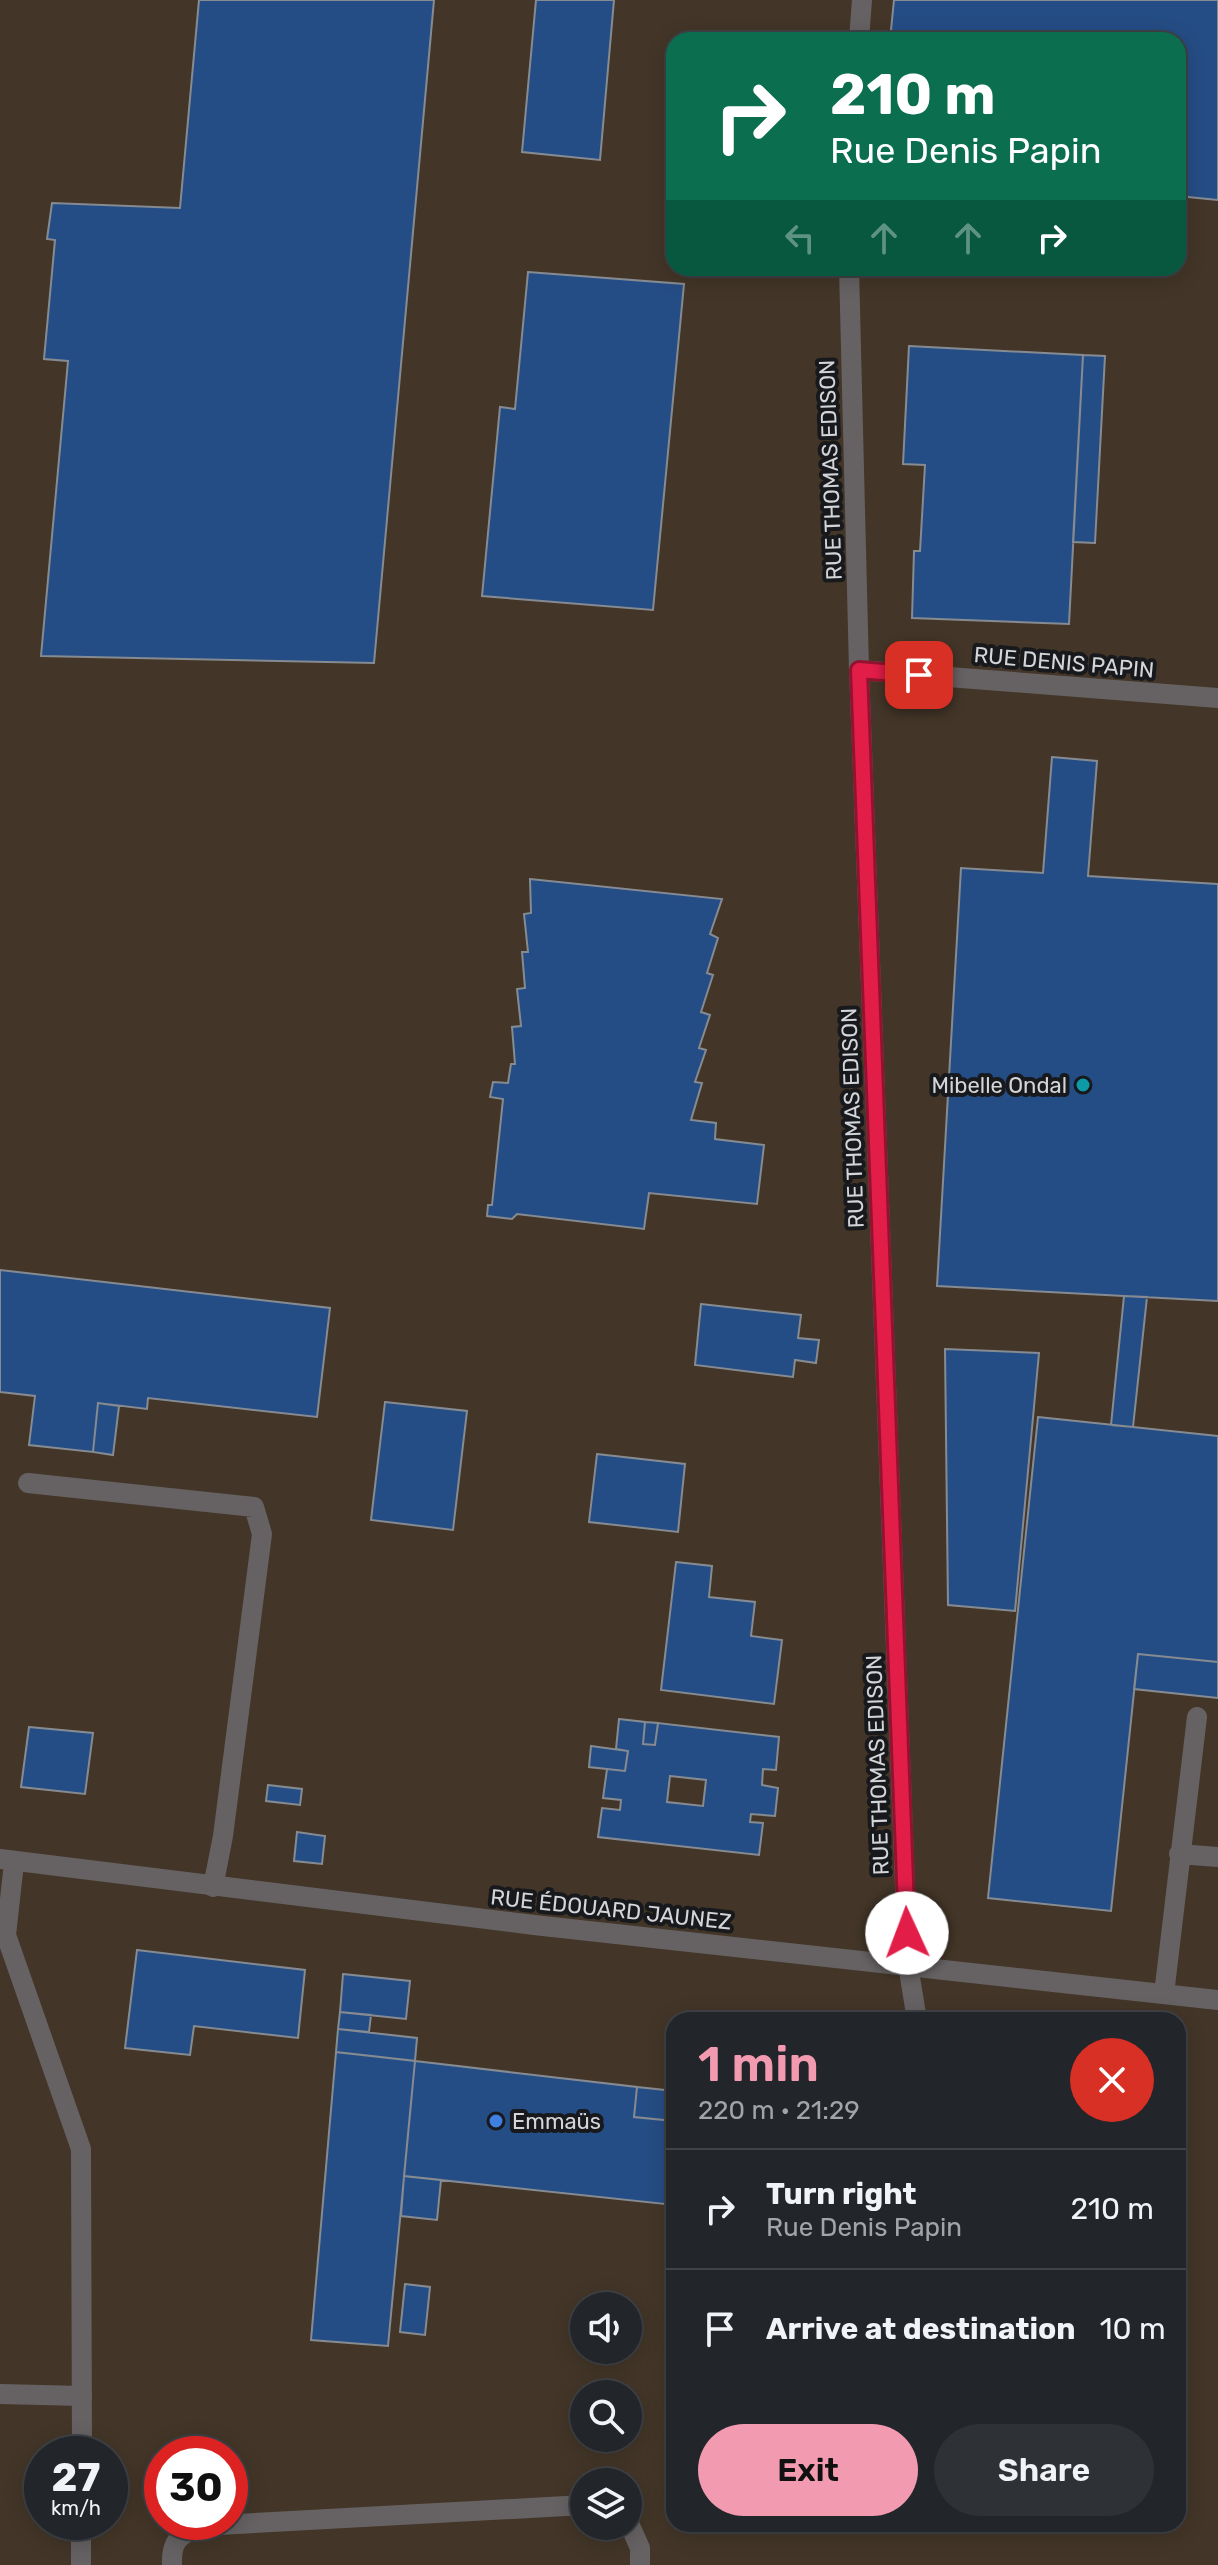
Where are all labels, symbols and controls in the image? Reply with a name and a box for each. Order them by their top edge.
text: 210 m [830,62,996,128]
icon: right [698,64,802,168]
text: Rue Denis Papin [830,129,1102,172]
icon: left [778,216,822,260]
icon: ahead [862,216,906,260]
icon: ahead [946,216,990,260]
icon: right [1030,216,1074,260]
street label: RUE THOMAS EDISON [813,359,848,581]
pin [885,641,953,709]
street label: RUE DENIS PAPIN [973,641,1155,684]
icon: arrive [897,653,941,697]
street label: RUE THOMAS EDISON [835,1007,870,1229]
place label: Mibelle Ondal [932,1072,1067,1099]
marker: Mibelle Ondal [1074,1076,1092,1094]
street label: RUE THOMAS EDISON [860,1654,895,1876]
street label: RUE ÉDOUARD JAUNEZ [489,1883,733,1936]
position arrow [865,1891,949,1975]
text: 1 min [698,2036,819,2093]
button: close [1070,2038,1154,2122]
text: 220 m · 21:29 [698,2095,860,2126]
place label: Emmaüs [512,2108,601,2135]
marker: Emmaüs [487,2112,505,2130]
text: Turn right [766,2176,917,2212]
icon: right [698,2187,742,2231]
text: 210 m [1070,2191,1154,2227]
text: Rue Denis Papin [766,2212,962,2243]
map controls [570,2292,642,2540]
button: sound [570,2292,642,2364]
icon: arrive [698,2307,742,2351]
text: Arrive at destination [766,2311,1076,2347]
text: 10 m [1100,2311,1166,2347]
button: search [570,2380,642,2452]
button: Exit [698,2424,918,2516]
button: Share [934,2424,1154,2516]
speed limit sign: 30 [144,2436,248,2540]
text: 27 [52,2454,100,2501]
button: layers [570,2468,642,2540]
text: km/h [51,2496,101,2520]

